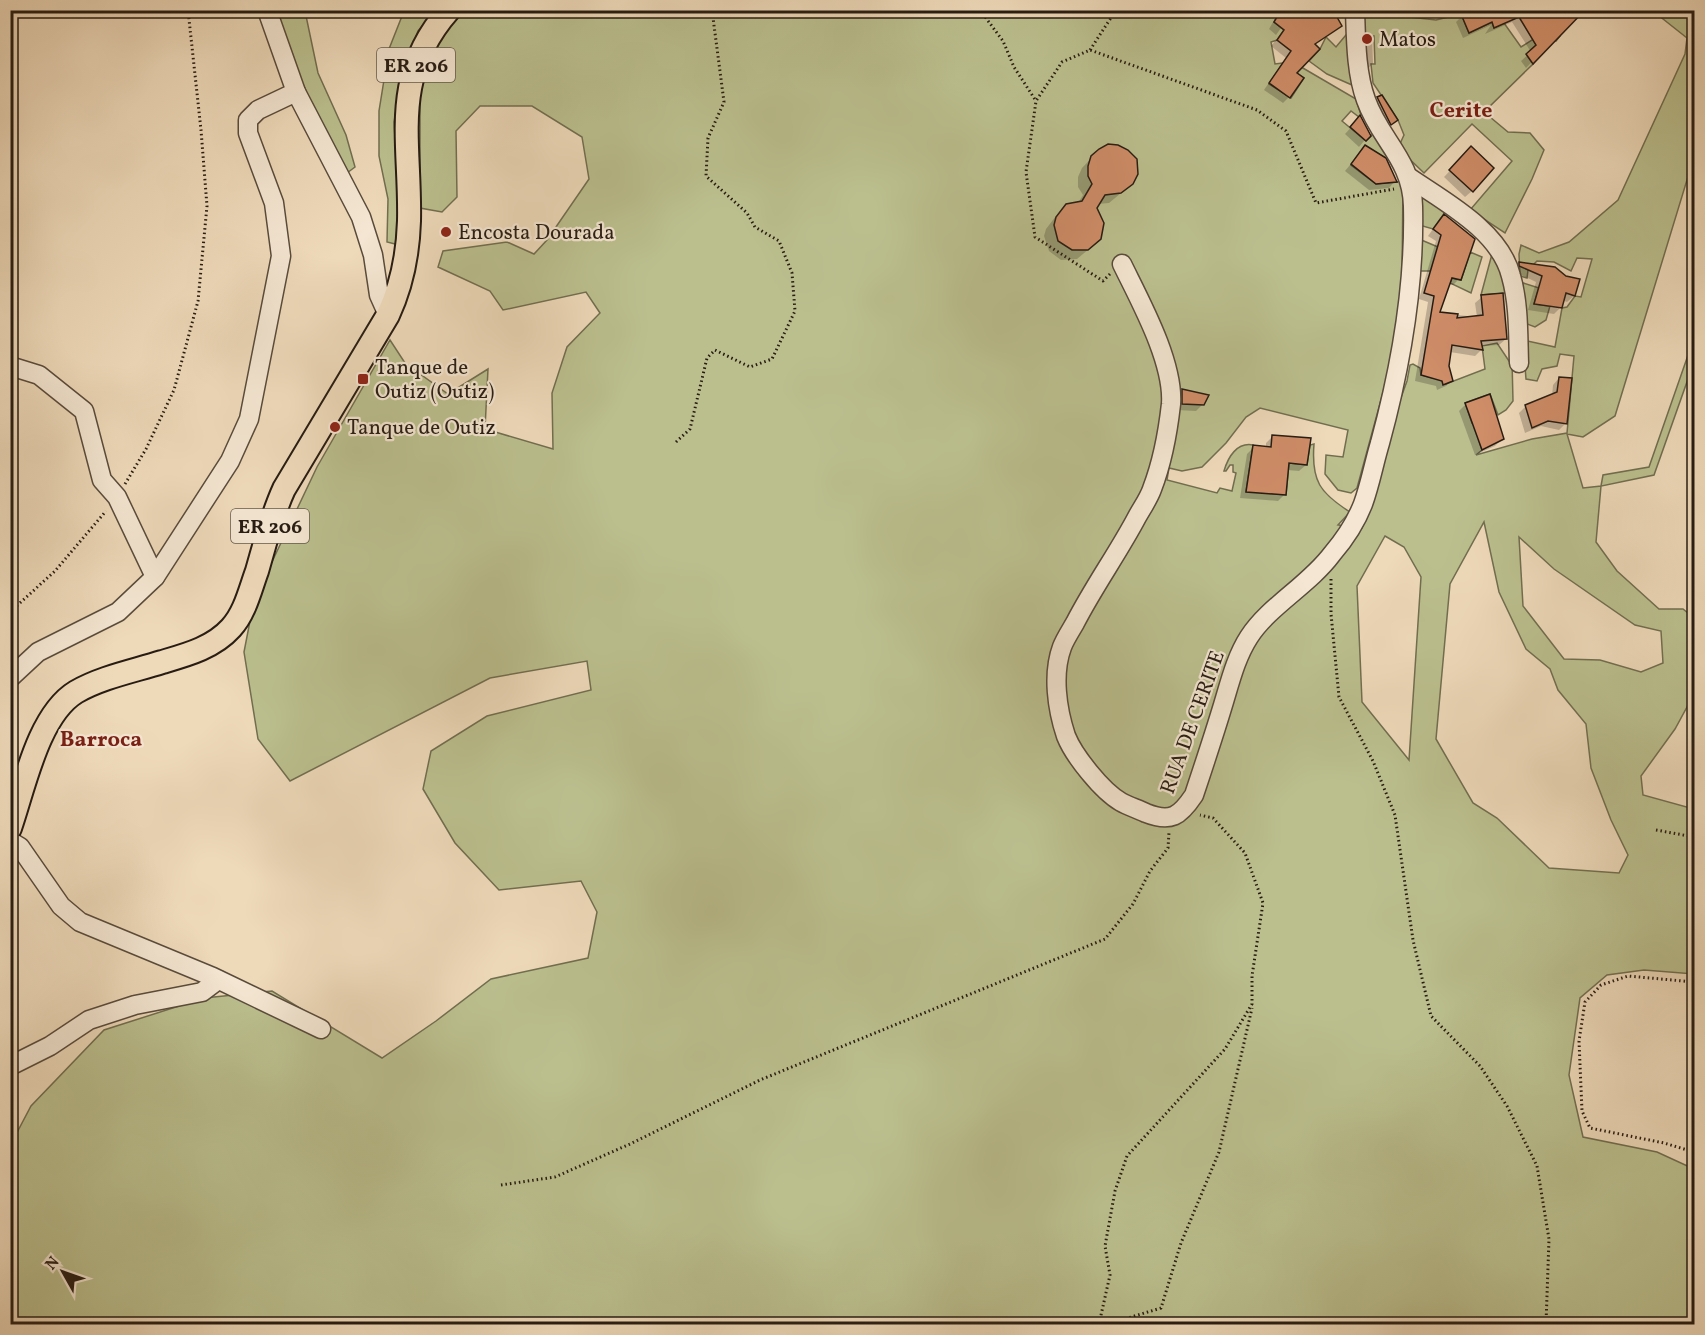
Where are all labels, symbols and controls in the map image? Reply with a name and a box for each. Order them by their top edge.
place label: Matos [1379,26,1436,55]
marker: Matos [1360,32,1374,46]
road number: ER 206 [377,48,455,82]
district label: Cerite [1429,96,1493,127]
place label: Encosta Dourada [458,219,615,248]
marker: Encosta Dourada [439,225,453,239]
place label: Tanque de Outiz (Outiz) [375,354,494,407]
marker: Tanque de Outiz (Outiz) [356,372,370,386]
place label: Tanque de Outiz [347,414,496,443]
marker: Tanque de Outiz [328,420,342,434]
road number: ER 206 [231,509,309,543]
street label: RUA DE CERITE [1154,647,1233,798]
district label: Barroca [60,725,142,756]
north arrow [33,1242,93,1302]
text: N [41,1252,65,1275]

